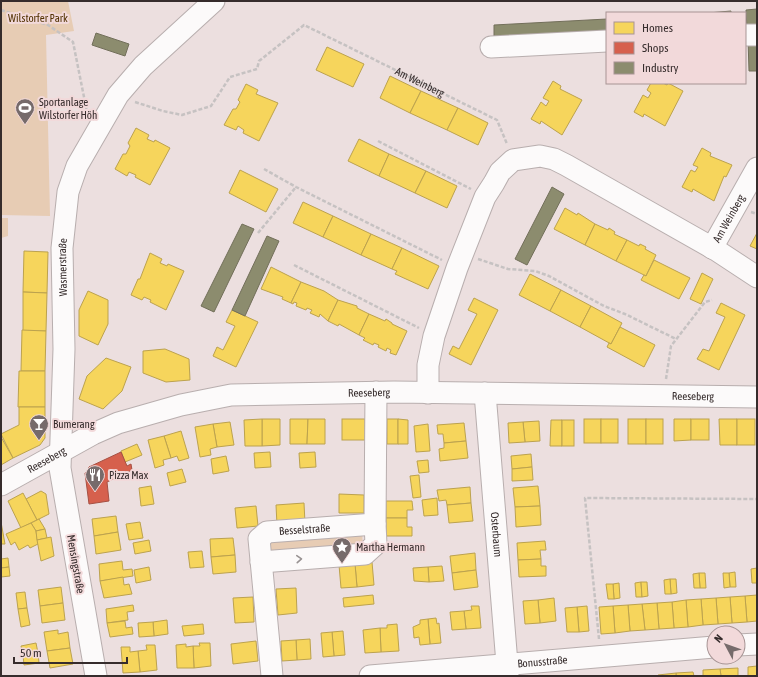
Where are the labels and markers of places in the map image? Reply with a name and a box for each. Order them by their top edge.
place label: Sportanlage Wilstorfer Höh [39,96,97,121]
sports icon: Sportanlage Wilstorfer Höh [14,97,36,125]
bar icon: Bumerang [28,413,50,441]
place label: Bumerang [53,418,95,430]
restaurant icon: Pizza Max [84,464,106,492]
place label: Pizza Max [109,469,149,481]
place icon: Martha Hermann [331,536,353,564]
place label: Martha Hermann [356,541,425,553]

